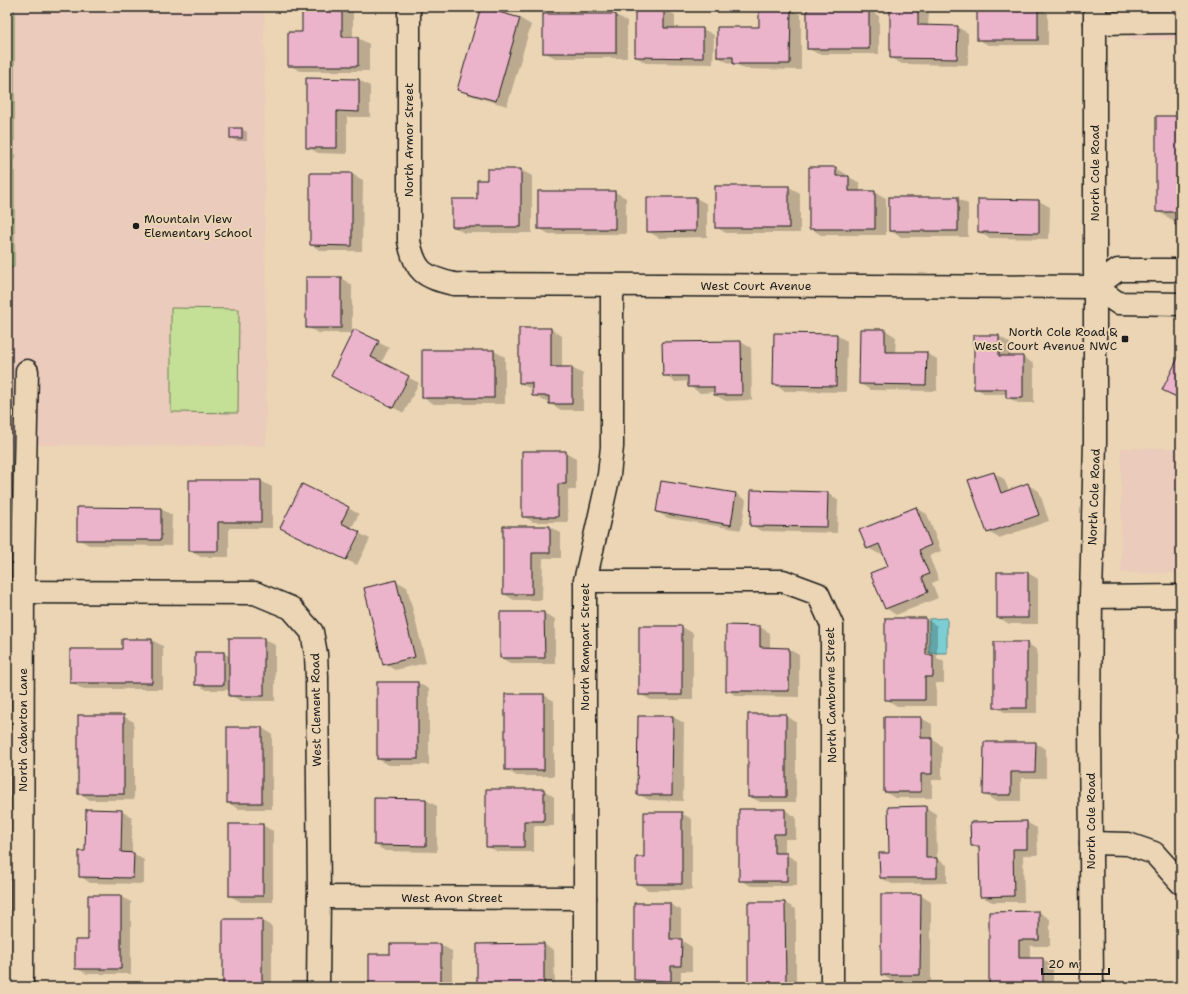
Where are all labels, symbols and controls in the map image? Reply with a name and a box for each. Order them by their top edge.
street label: North Armor Street [401,83,417,197]
street label: North Cole Road [1087,124,1103,221]
place label: Mountain View Elementary School [144,211,252,241]
marker: Mountain View Elementary School [131,221,141,231]
street label: West Court Avenue [701,278,812,294]
place label: North Cole Road & West Court Avenue NWC [974,324,1118,354]
marker: North Cole Road & West Court Avenue NWC [1120,334,1130,344]
street label: North Cole Road [1084,448,1104,546]
street label: North Rampart Street [577,583,593,711]
street label: North Camborne Street [822,627,840,763]
street label: West Clement Road [307,653,325,767]
street label: North Cabarton Lane [15,668,31,792]
street label: North Cole Road [1083,772,1099,869]
street label: West Avon Street [401,890,503,906]
scale bar [1042,950,1109,976]
text: 20 m [1048,956,1079,972]

